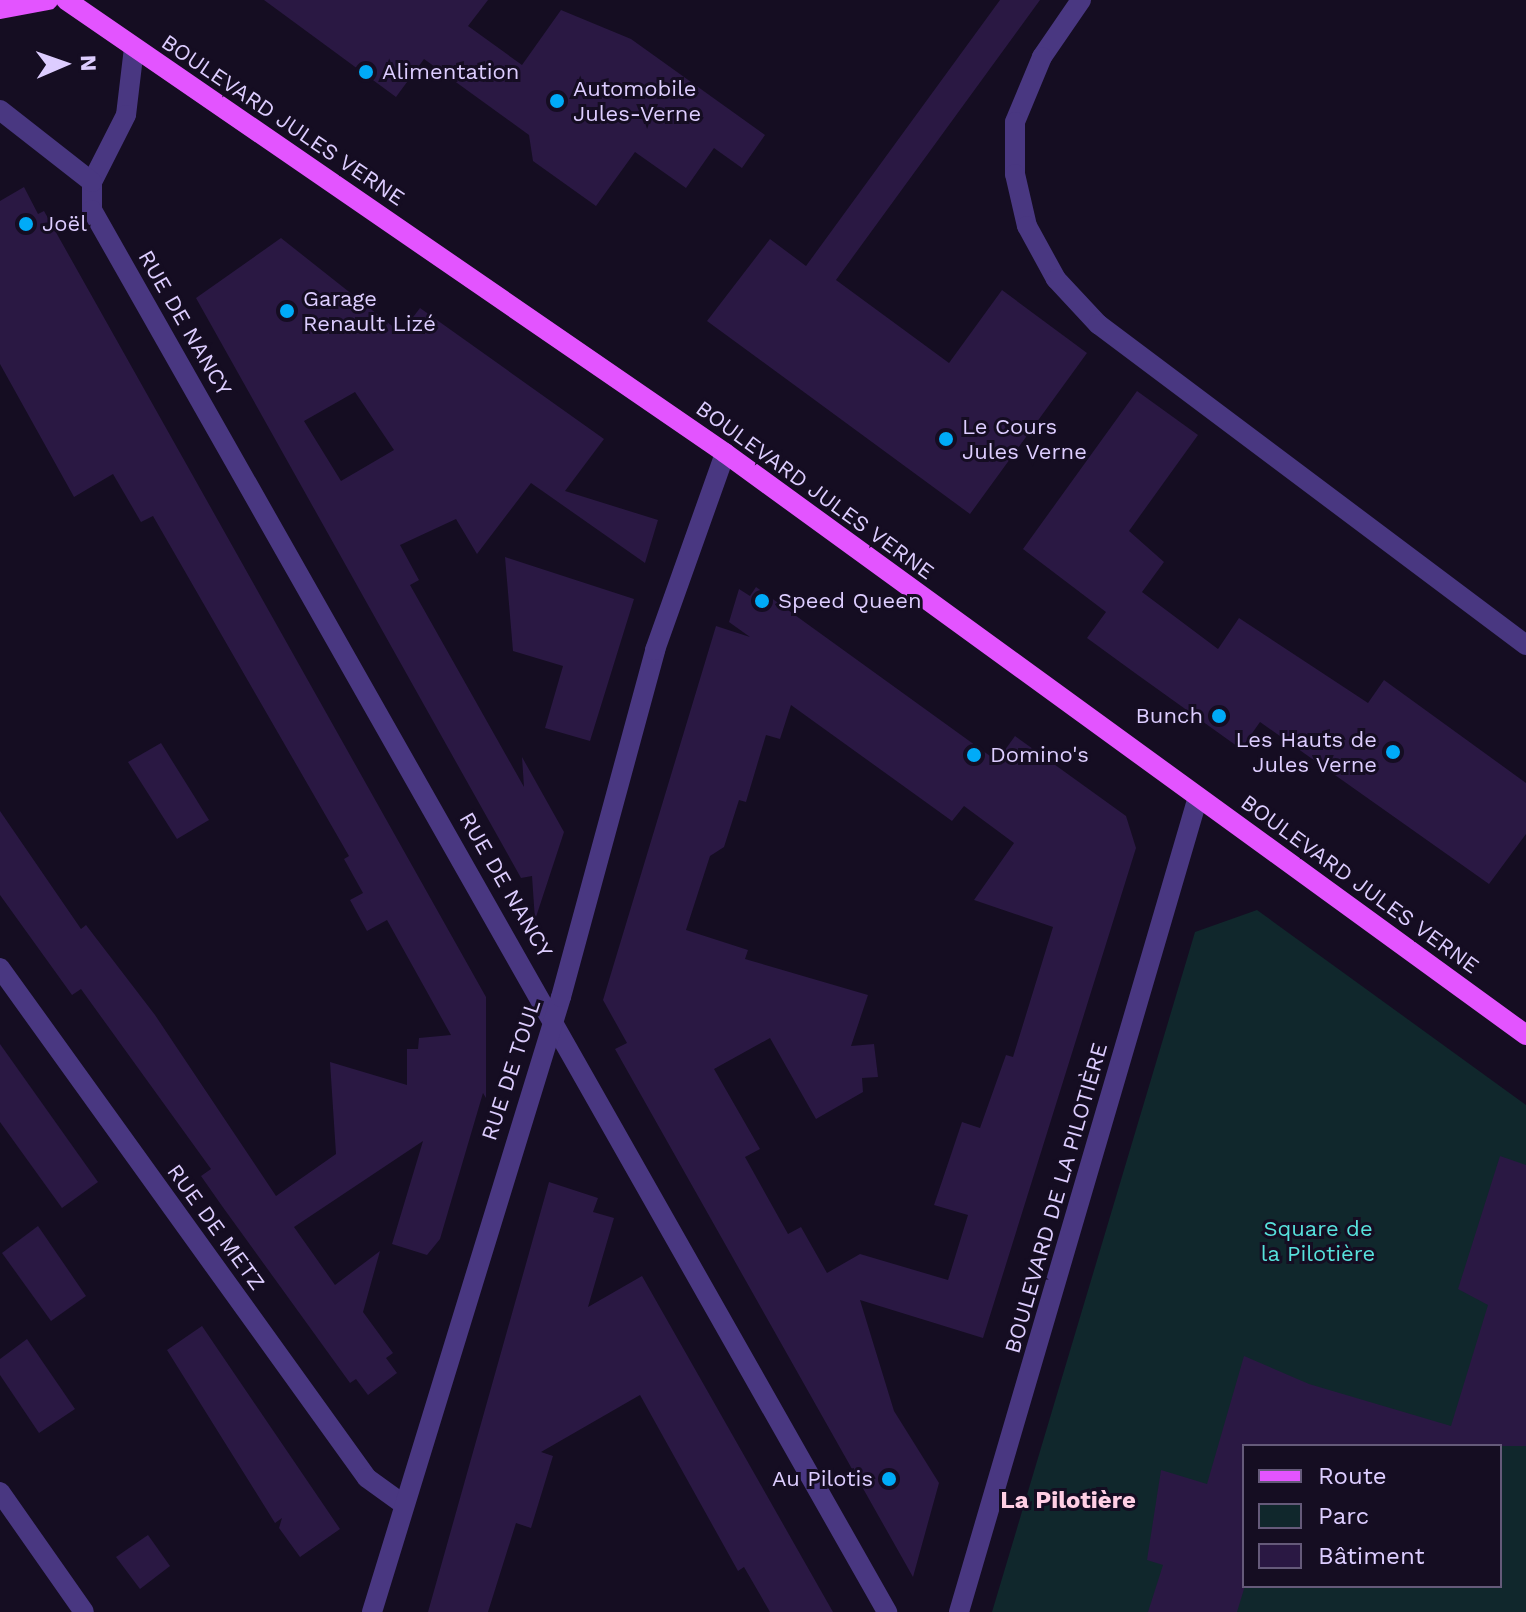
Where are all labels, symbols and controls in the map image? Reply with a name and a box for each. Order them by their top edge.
north arrow [24,24,104,104]
street label: BOULEVARD JULES VERNE [156,28,410,212]
text: N [76,55,101,72]
place label: Alimentation [382,59,519,85]
marker: Alimentation [357,63,375,81]
place label: Automobile Jules-Verne [573,75,701,126]
marker: Automobile Jules-Verne [548,92,566,110]
place label: Joël [42,211,87,237]
marker: Joël [17,215,35,233]
street label: RUE DE NANCY [133,246,237,400]
place label: Garage Renault Lizé [303,285,436,336]
marker: Garage Renault Lizé [278,302,296,320]
street label: BOULEVARD JULES VERNE [690,394,940,586]
place label: Le Cours Jules Verne [962,413,1088,464]
marker: Le Cours Jules Verne [937,430,955,448]
place label: Speed Queen [778,588,922,614]
marker: Speed Queen [753,592,771,610]
place label: Bunch [1136,703,1203,729]
marker: Bunch [1210,707,1228,725]
place label: Les Hauts de Jules Verne [1236,726,1377,778]
place label: Domino's [990,742,1089,768]
marker: Les Hauts de Jules Verne [1384,743,1402,761]
marker: Domino's [965,746,983,764]
street label: BOULEVARD JULES VERNE [1235,788,1485,980]
street label: RUE DE NANCY [454,808,558,962]
street label: RUE DE TOUL [476,996,546,1144]
street label: BOULEVARD DE LA PILOTIÈRE [999,1039,1113,1357]
street label: RUE DE METZ [161,1159,271,1295]
park label: Square de la Pilotière [1261,1215,1375,1266]
legend [1242,1444,1502,1588]
text: Route [1318,1462,1387,1490]
place label: Au Pilotis [772,1466,873,1492]
marker: Au Pilotis [880,1470,898,1488]
district label: La Pilotière [1000,1487,1136,1515]
text: Parc [1318,1502,1369,1530]
text: Bâtiment [1318,1542,1425,1570]

